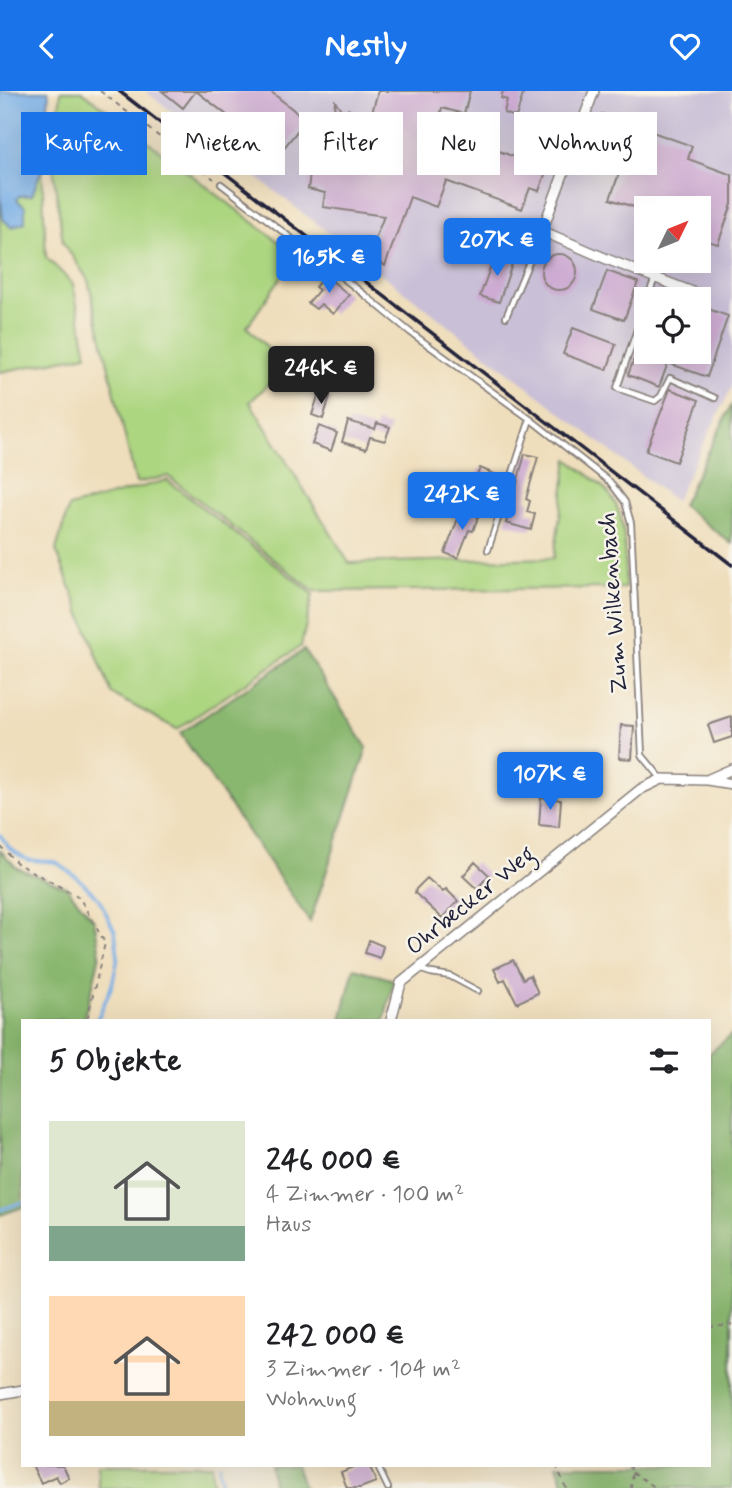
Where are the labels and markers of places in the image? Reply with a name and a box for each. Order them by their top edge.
pin: 207K € [440,219,554,278]
pin: 165K € [272,235,386,295]
pin: 246K € [264,347,378,406]
pin: 242K € [405,473,519,532]
pin: 107K € [493,753,607,812]

